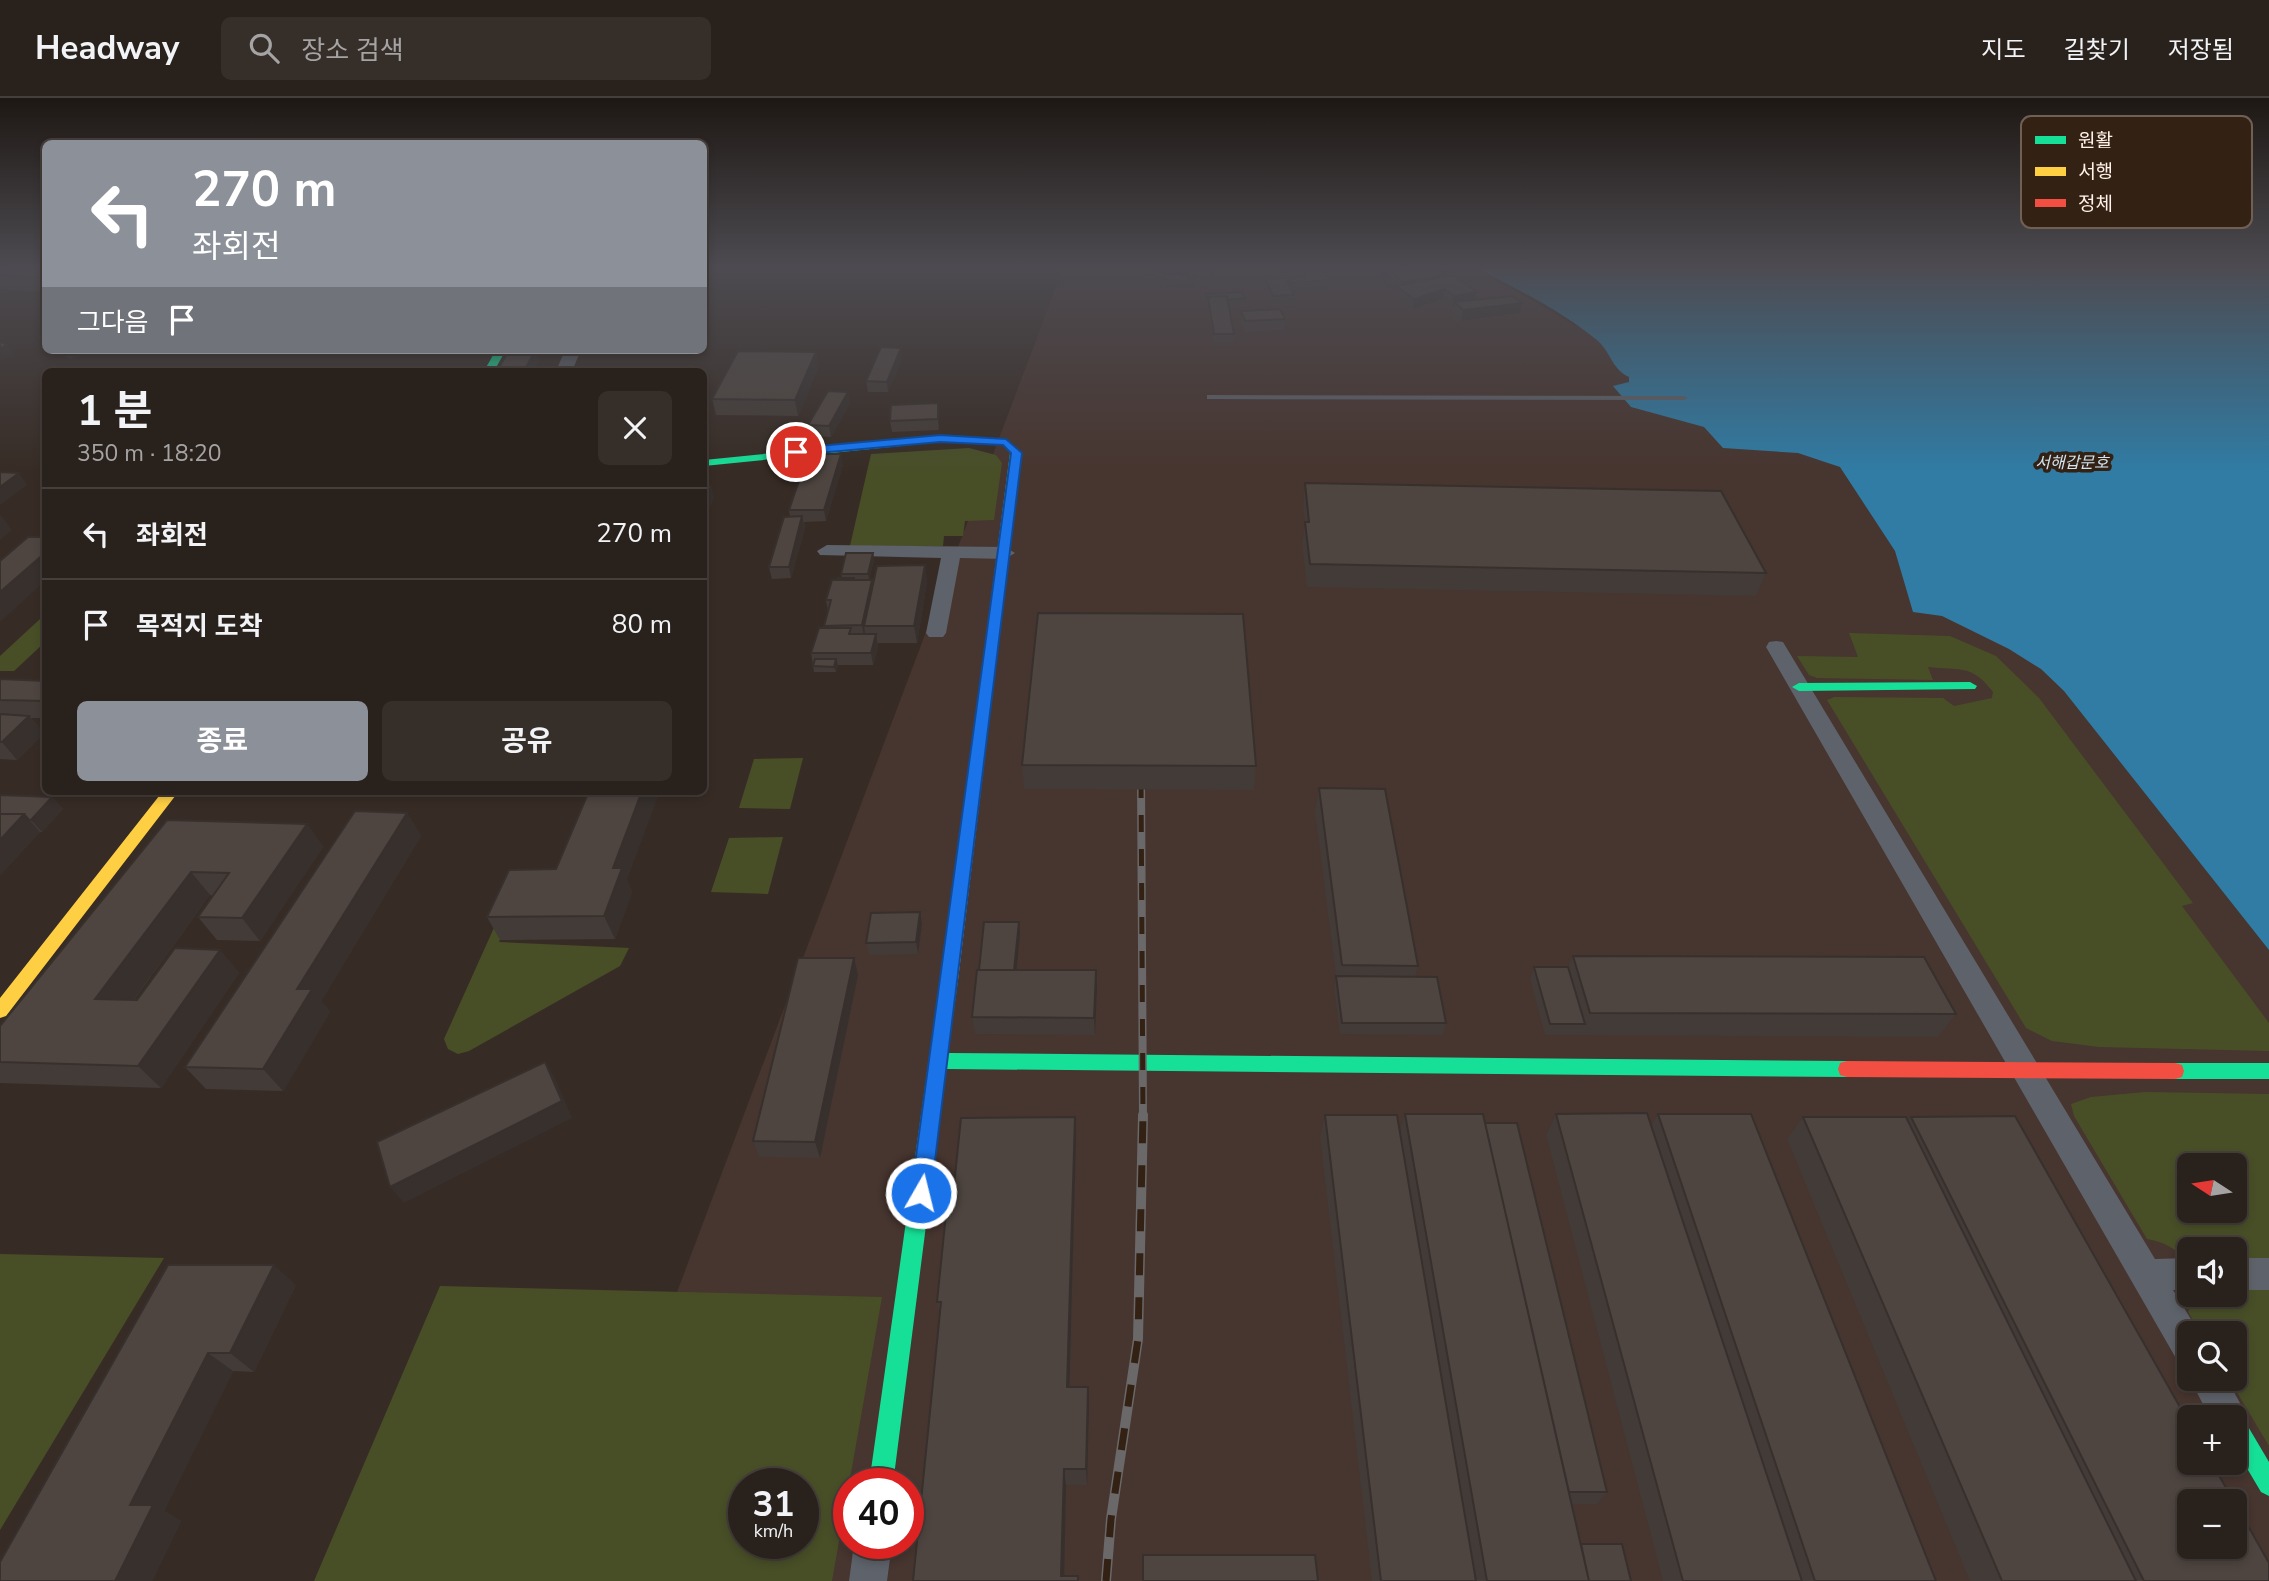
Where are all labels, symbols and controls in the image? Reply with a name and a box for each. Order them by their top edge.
search box [221,17,711,80]
text: Headway [35,26,179,71]
icon: search [245,29,283,67]
text: 장소 검색 [301,33,404,68]
text: 지도 [1981,34,2026,66]
text: 길찾기 [2064,34,2130,66]
text: 저장됨 [2168,34,2234,66]
legend [2021,116,2252,228]
text: 원활 [2078,128,2113,154]
text: 270 m [192,156,336,223]
text: 서행 [2078,159,2113,185]
icon: left [77,168,168,259]
text: 정체 [2078,191,2113,217]
text: 좌회전 [192,225,280,268]
icon: arrive [163,301,201,339]
text: 그다음 [77,305,149,340]
text: 1 분 [77,383,152,440]
button: close [598,391,672,465]
pin [766,422,826,482]
icon: arrive [777,433,815,471]
text: 350 m · 18:20 [77,438,222,469]
water label: 서해갑문호 [2035,452,2110,474]
icon: left [77,515,115,553]
text: 270 m [596,516,672,551]
text: 좌회전 [136,518,208,553]
icon: arrive [77,606,115,644]
text: 80 m [612,607,672,642]
text: 목적지 도착 [136,609,263,644]
button: 종료 [77,701,368,781]
button: 공유 [382,701,672,781]
north arrow [2177,1153,2247,1223]
map controls [2177,1153,2247,1559]
position arrow [884,1156,958,1230]
button: sound [2177,1237,2247,1307]
button: search [2177,1321,2247,1391]
button: + [2177,1405,2247,1475]
speed limit sign: 40 [833,1468,924,1559]
text: 31 [752,1481,795,1528]
button: − [2177,1489,2247,1559]
text: km/h [754,1519,793,1543]

